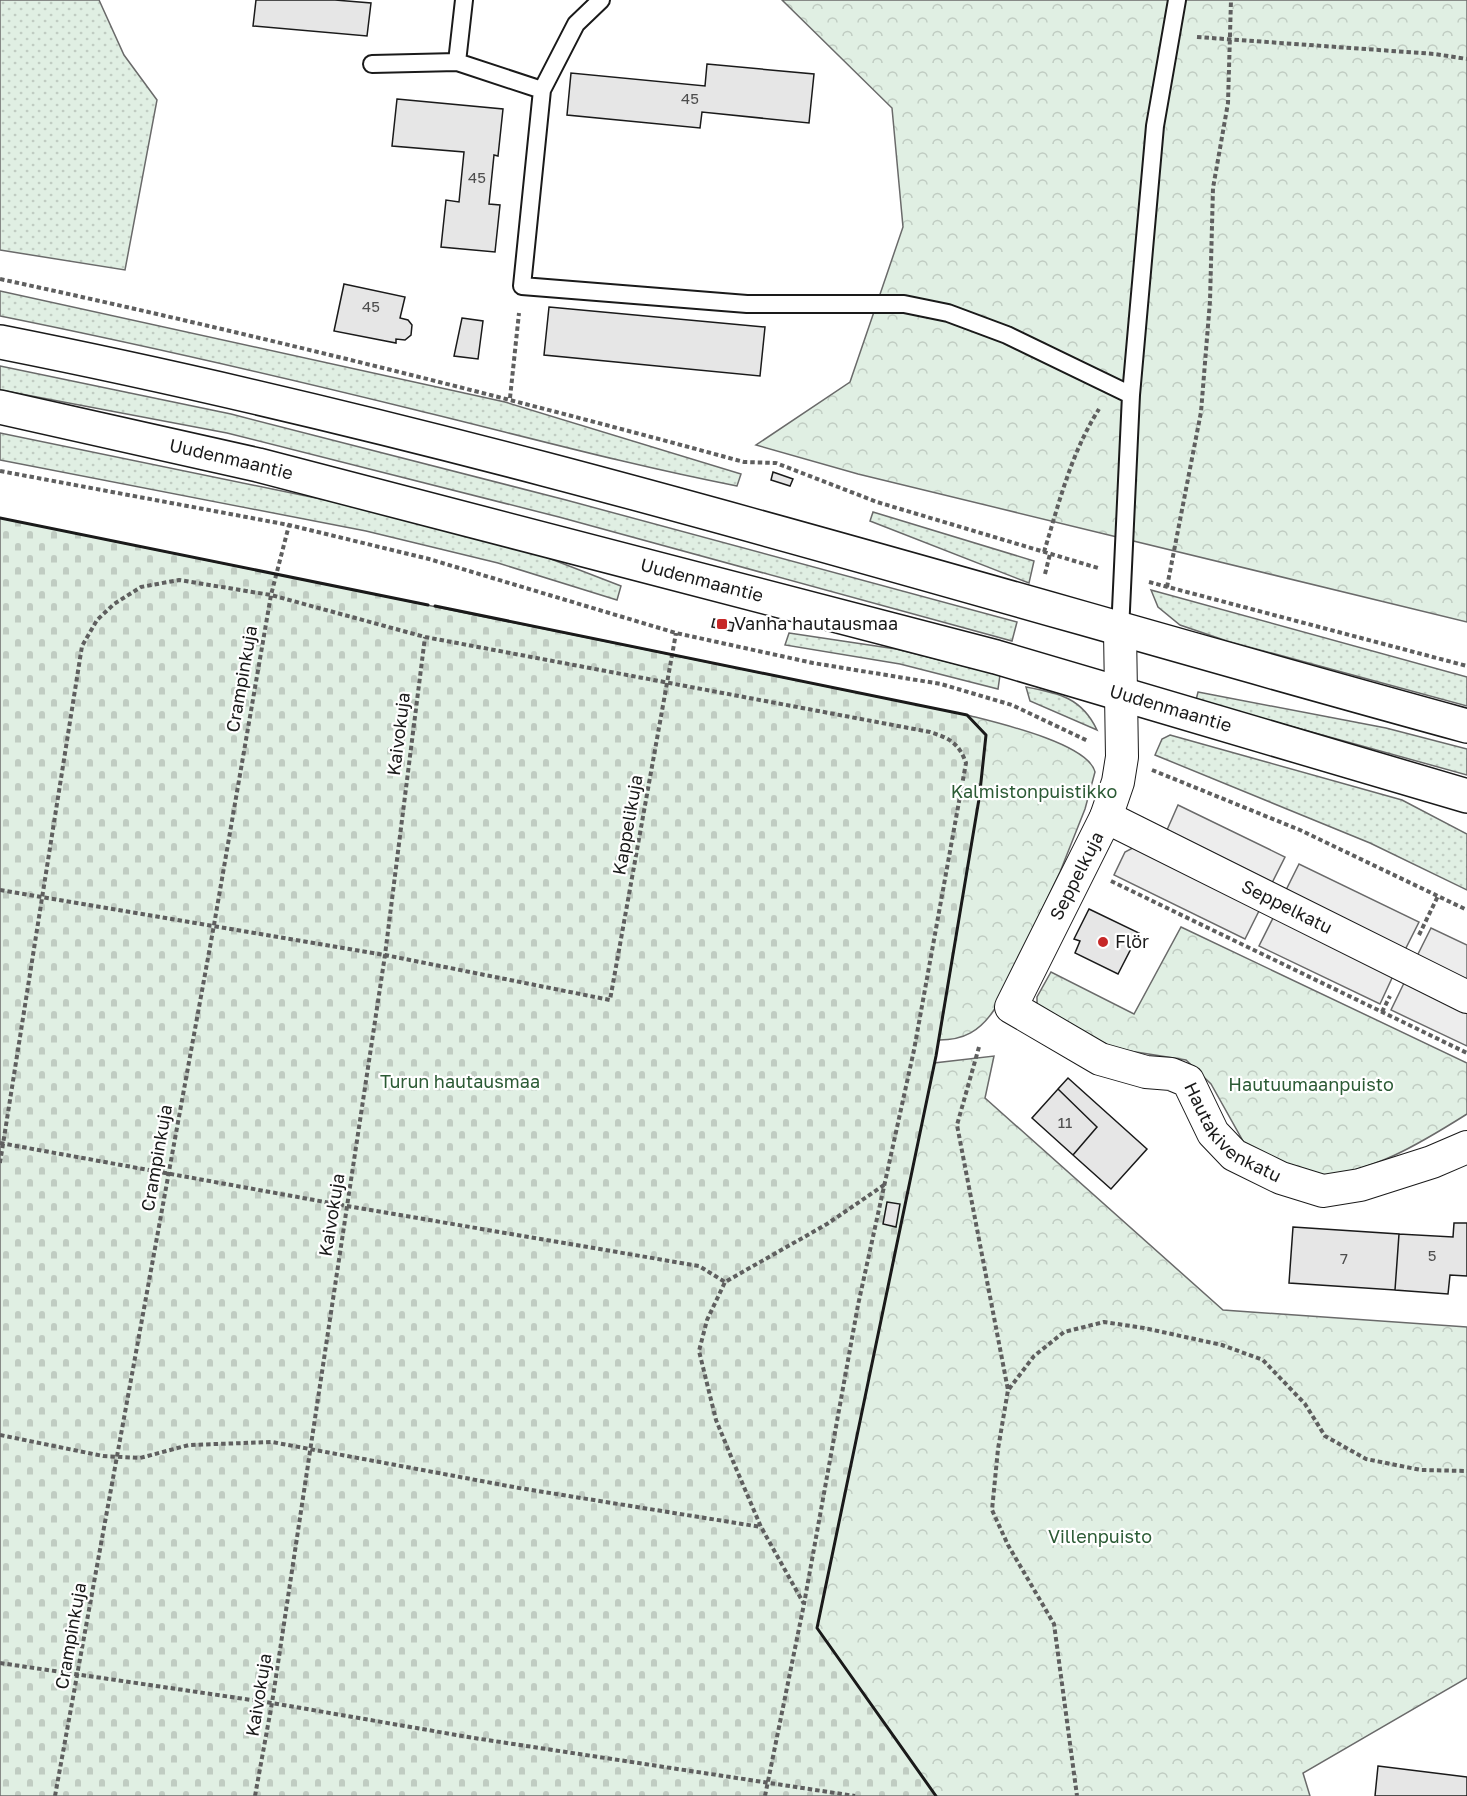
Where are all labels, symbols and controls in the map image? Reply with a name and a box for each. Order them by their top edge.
house number: 45 [681,89,699,107]
house number: 45 [468,168,486,186]
house number: 45 [362,297,380,315]
street label: Uudenmaantie [167,433,296,484]
street label: Uudenmaantie [638,553,766,606]
place label: Vanha hautausmaa [734,612,898,634]
marker: Vanha hautausmaa [715,617,729,631]
street label: Crampinkuja [221,624,261,734]
street label: Uudenmaantie [1107,679,1235,736]
street label: Kaivokuja [382,691,414,777]
street label: Kappelikuja [607,773,647,877]
park label: Kalmistonpuistikko [951,780,1117,802]
street label: Seppelkuja [1044,828,1108,923]
street label: Seppelkatu [1238,874,1336,938]
place label: Flör [1115,930,1149,952]
marker: Flör [1096,935,1110,949]
park label: Turun hautausmaa [380,1070,540,1092]
park label: Hautuumaanpuisto [1228,1073,1394,1095]
street label: Hautakivenkatu [1180,1078,1285,1186]
street label: Crampinkuja [136,1103,176,1213]
house number: 11 [1058,1113,1072,1131]
street label: Kaivokuja [314,1172,348,1258]
house number: 5 [1428,1246,1436,1264]
house number: 7 [1340,1249,1348,1267]
park label: Villenpuisto [1048,1525,1152,1547]
street label: Crampinkuja [50,1581,90,1691]
street label: Kaivokuja [241,1652,275,1738]

